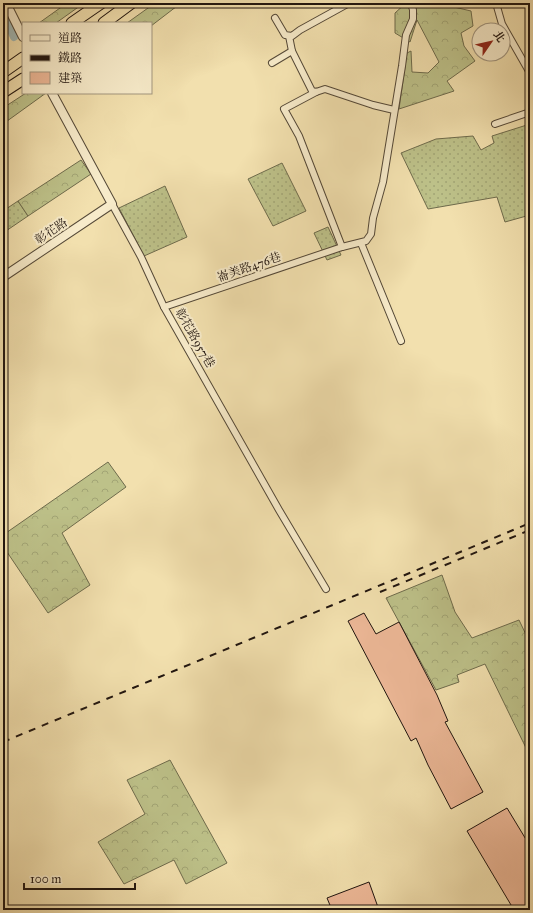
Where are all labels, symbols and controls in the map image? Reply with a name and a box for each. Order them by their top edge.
legend [22,22,152,94]
north arrow [471,22,511,62]
text: 北 [490,28,507,45]
text: 道路 [58,31,82,45]
text: 鐵路 [58,51,82,65]
text: 建築 [58,71,82,85]
street label: 彰花路 [32,215,70,247]
street label: 崙美路476巷 [215,250,283,284]
street label: 彰花路957巷 [172,306,218,370]
scale bar [24,865,135,891]
text: 100 m [30,872,61,886]

